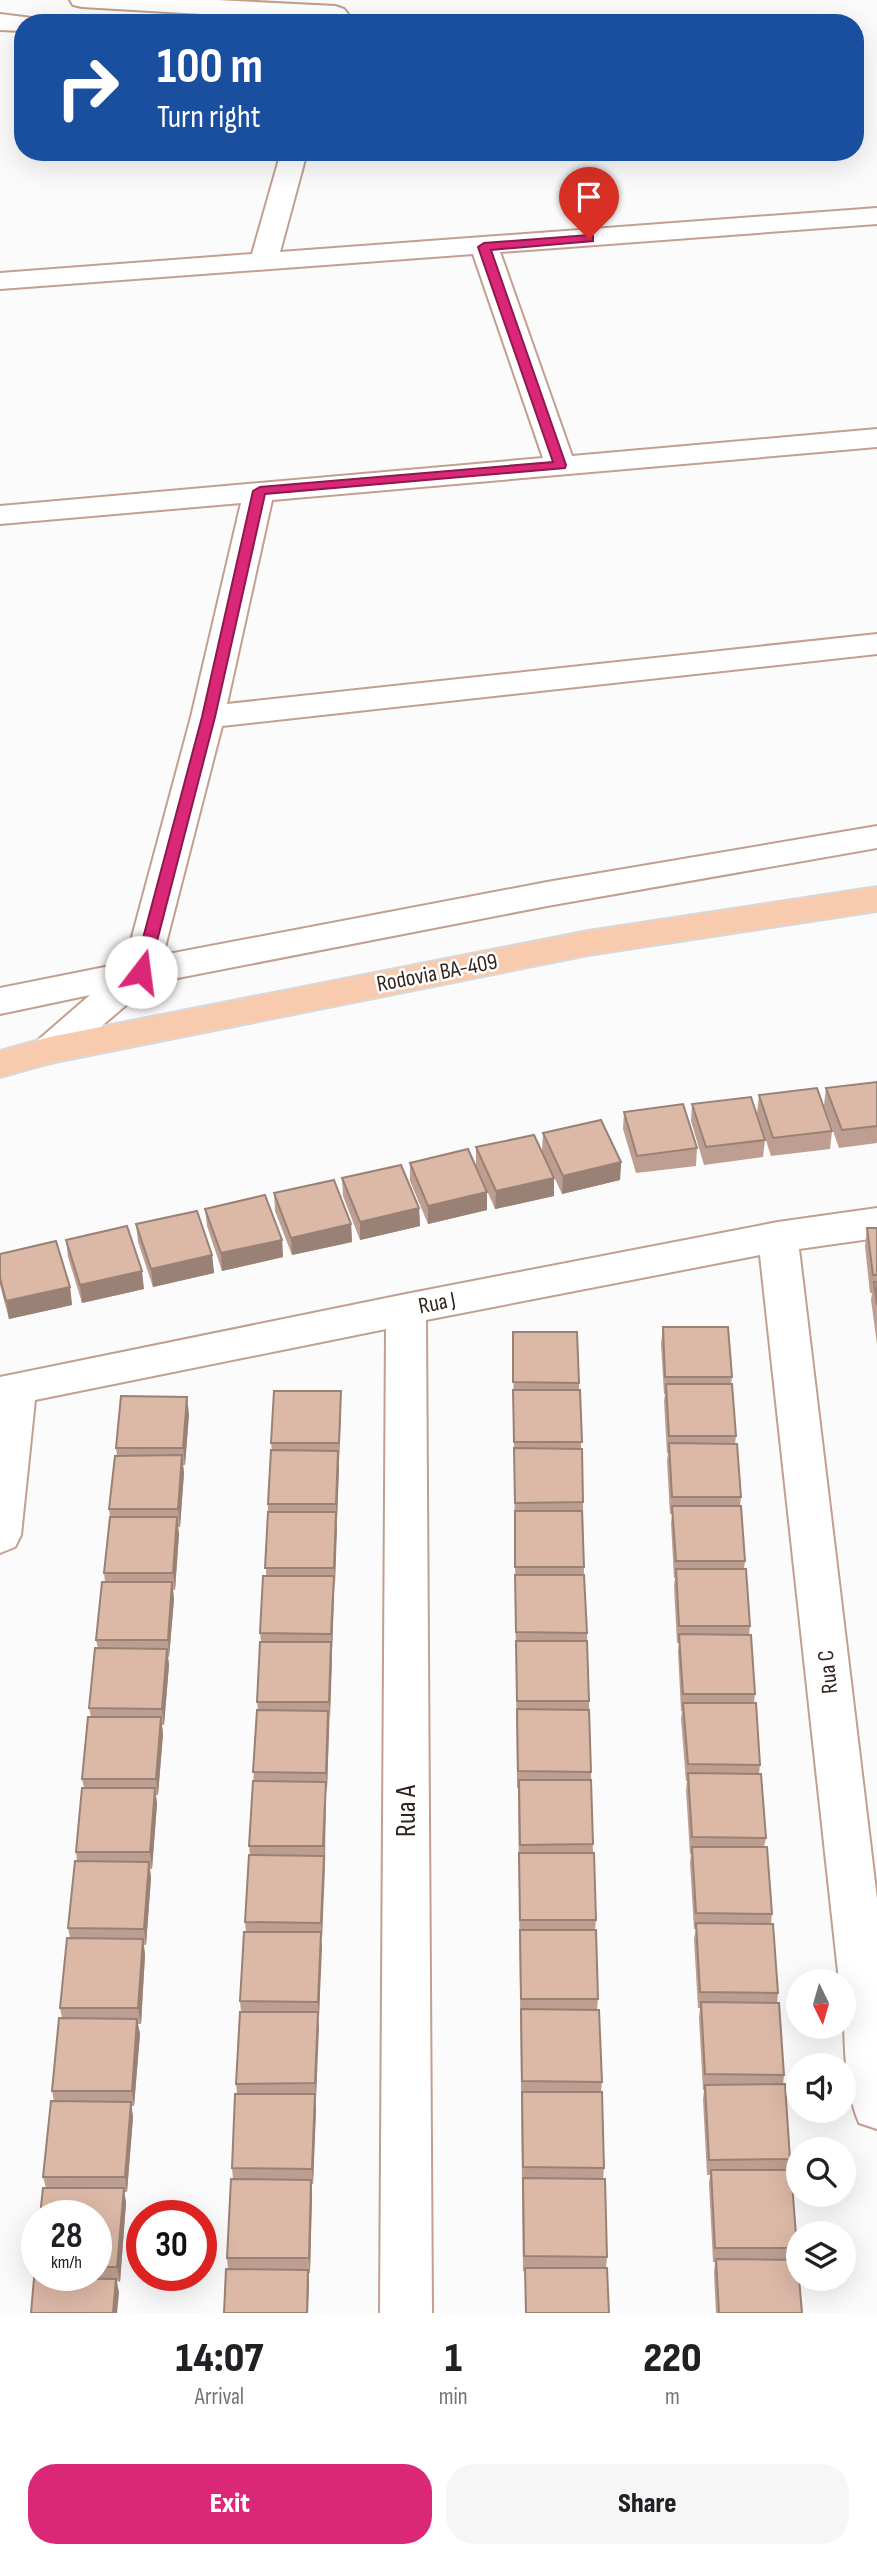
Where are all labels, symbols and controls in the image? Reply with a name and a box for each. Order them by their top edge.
text: 100 m [157,38,263,97]
icon: right [42,42,133,133]
text: Turn right [157,98,261,137]
pin [559,167,619,239]
icon: arrive [570,178,608,216]
position arrow [104,935,178,1009]
street label: Rodovia BA-409 [374,948,500,998]
street label: Rua J [416,1286,458,1320]
street label: Rua C [812,1649,844,1695]
street label: Rua A [390,1784,423,1837]
north arrow [786,1969,856,2039]
map controls [786,1969,856,2291]
button: sound [786,2053,856,2123]
button: search [786,2137,856,2207]
speed limit sign: 30 [126,2200,217,2291]
text: 28 [51,2215,82,2258]
button: layers [786,2221,856,2291]
text: km/h [51,2252,82,2273]
text: 14:07 [175,2333,263,2384]
text: 1 [445,2333,462,2384]
text: 220 [643,2333,702,2384]
text: Arrival [195,2383,244,2411]
text: min [439,2383,468,2411]
text: m [665,2383,680,2411]
button: Exit [28,2464,432,2544]
button: Share [446,2464,849,2544]

